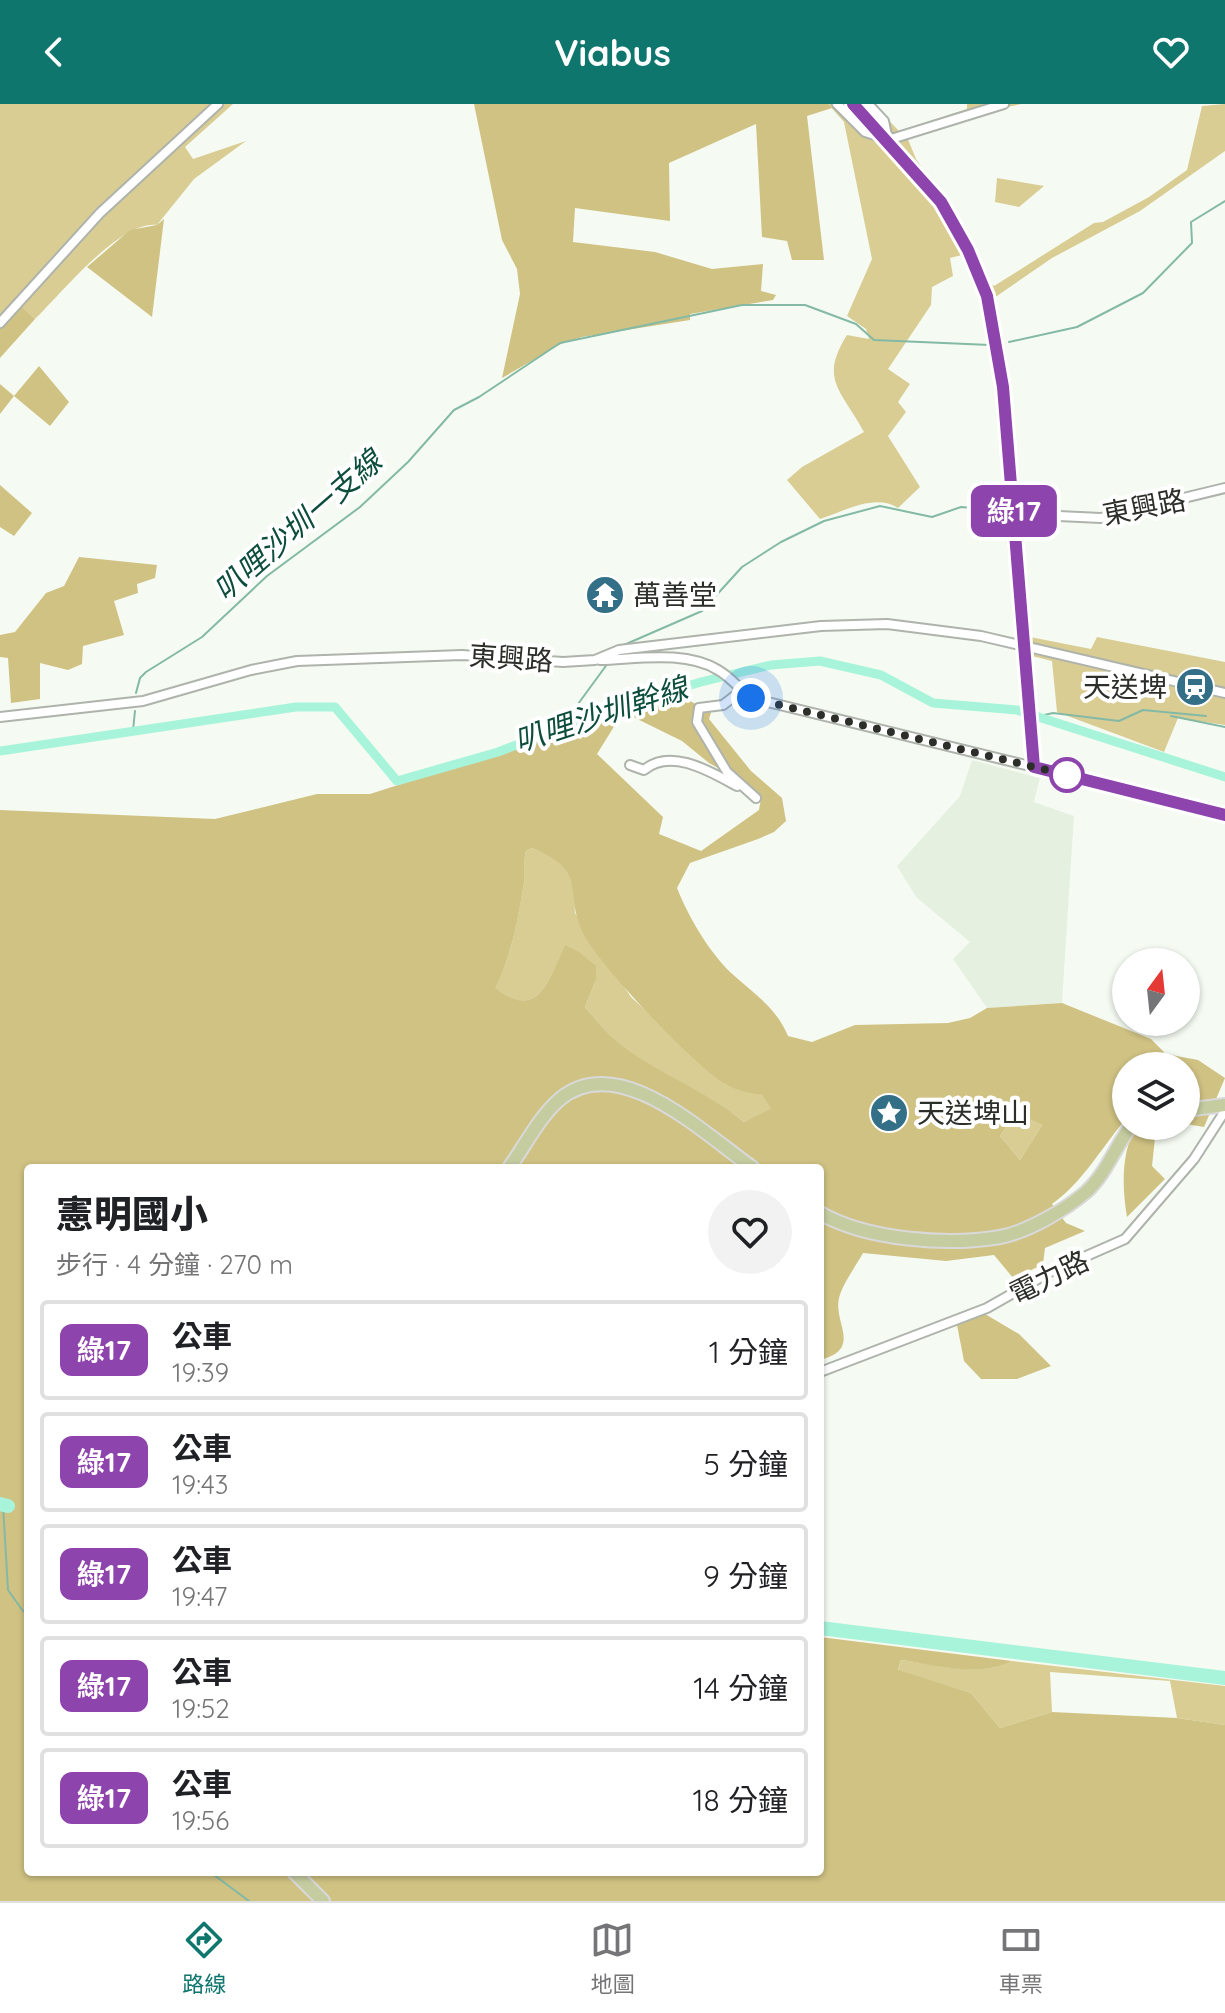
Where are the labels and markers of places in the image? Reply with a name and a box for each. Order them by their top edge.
temple icon: 萬善堂 [584,574,626,616]
place label: 萬善堂 [633,577,717,612]
station icon: 天送埤 [1174,666,1216,708]
place label: 天送埤 [1083,669,1167,704]
unlabelled marker [1050,758,1084,792]
place icon: 天送埤山 [868,1092,910,1134]
place label: 天送埤山 [917,1095,1029,1130]

